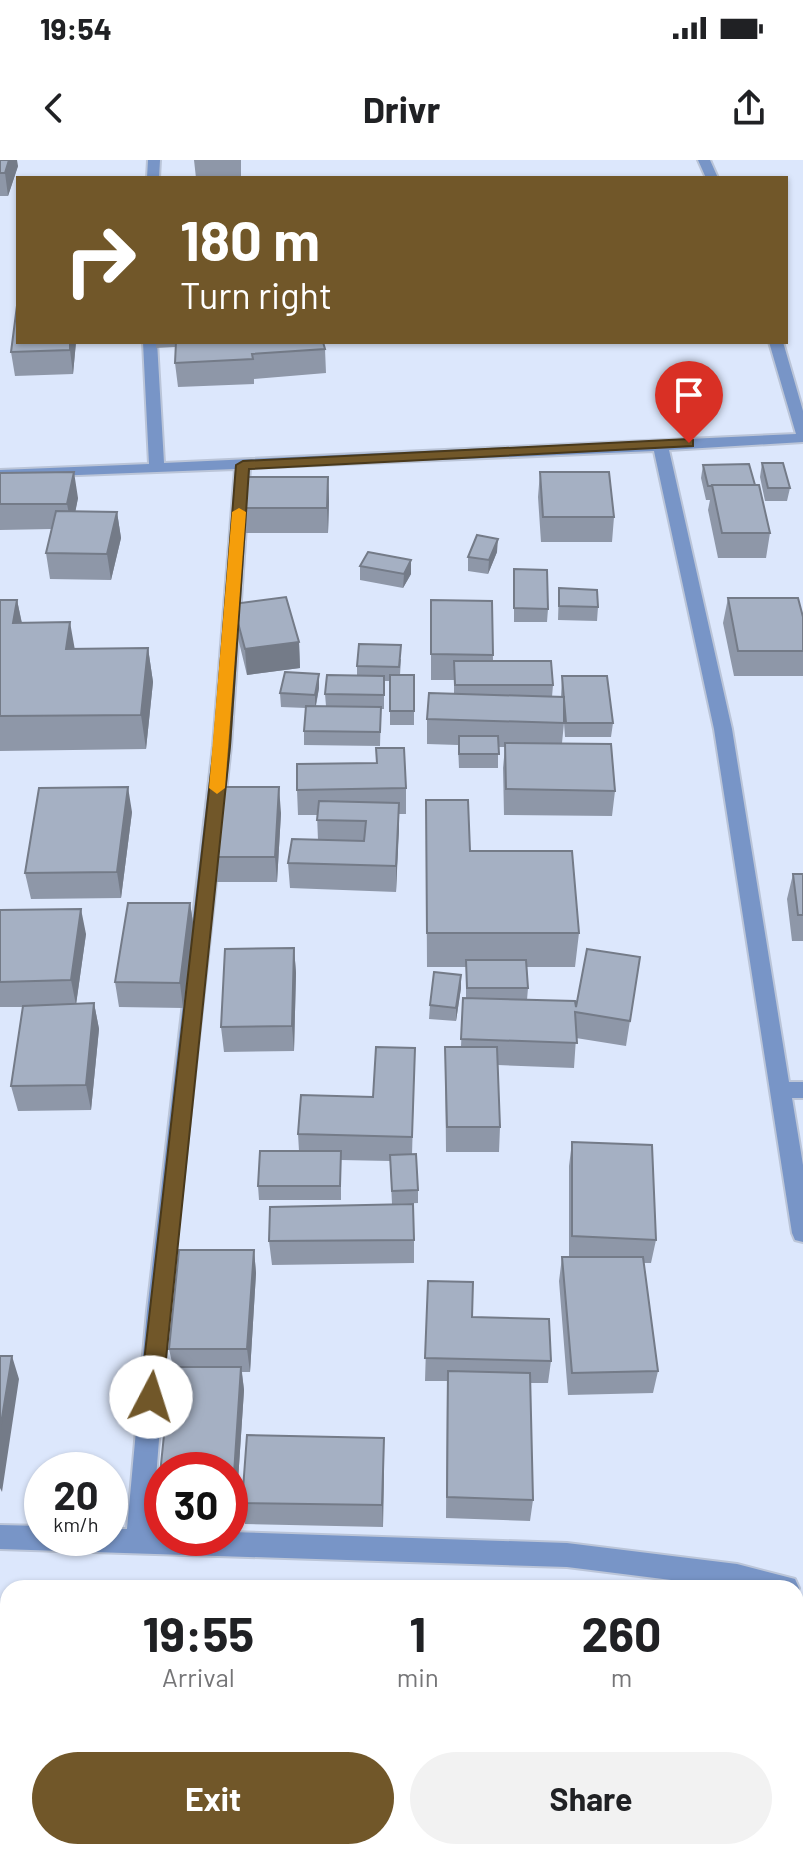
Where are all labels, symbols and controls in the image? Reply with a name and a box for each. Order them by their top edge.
text: 19:54 [40,10,112,46]
icon: back [32,86,76,130]
icon: share [727,86,771,130]
text: Drivr [363,87,440,130]
text: 180 m [180,205,320,272]
icon: right [48,208,152,312]
text: Turn right [180,273,332,316]
pin [655,361,723,443]
icon: arrive [667,373,711,417]
position arrow [109,1355,193,1439]
speed limit sign: 30 [144,1452,248,1556]
text: 20 [53,1470,99,1518]
text: km/h [53,1512,99,1536]
text: 19:55 [143,1604,254,1662]
text: 1 [409,1604,426,1662]
text: 260 [581,1604,661,1662]
text: Arrival [162,1661,235,1692]
text: min [397,1661,439,1692]
text: m [611,1661,632,1692]
button: Exit [32,1752,394,1844]
button: Share [410,1752,772,1844]

